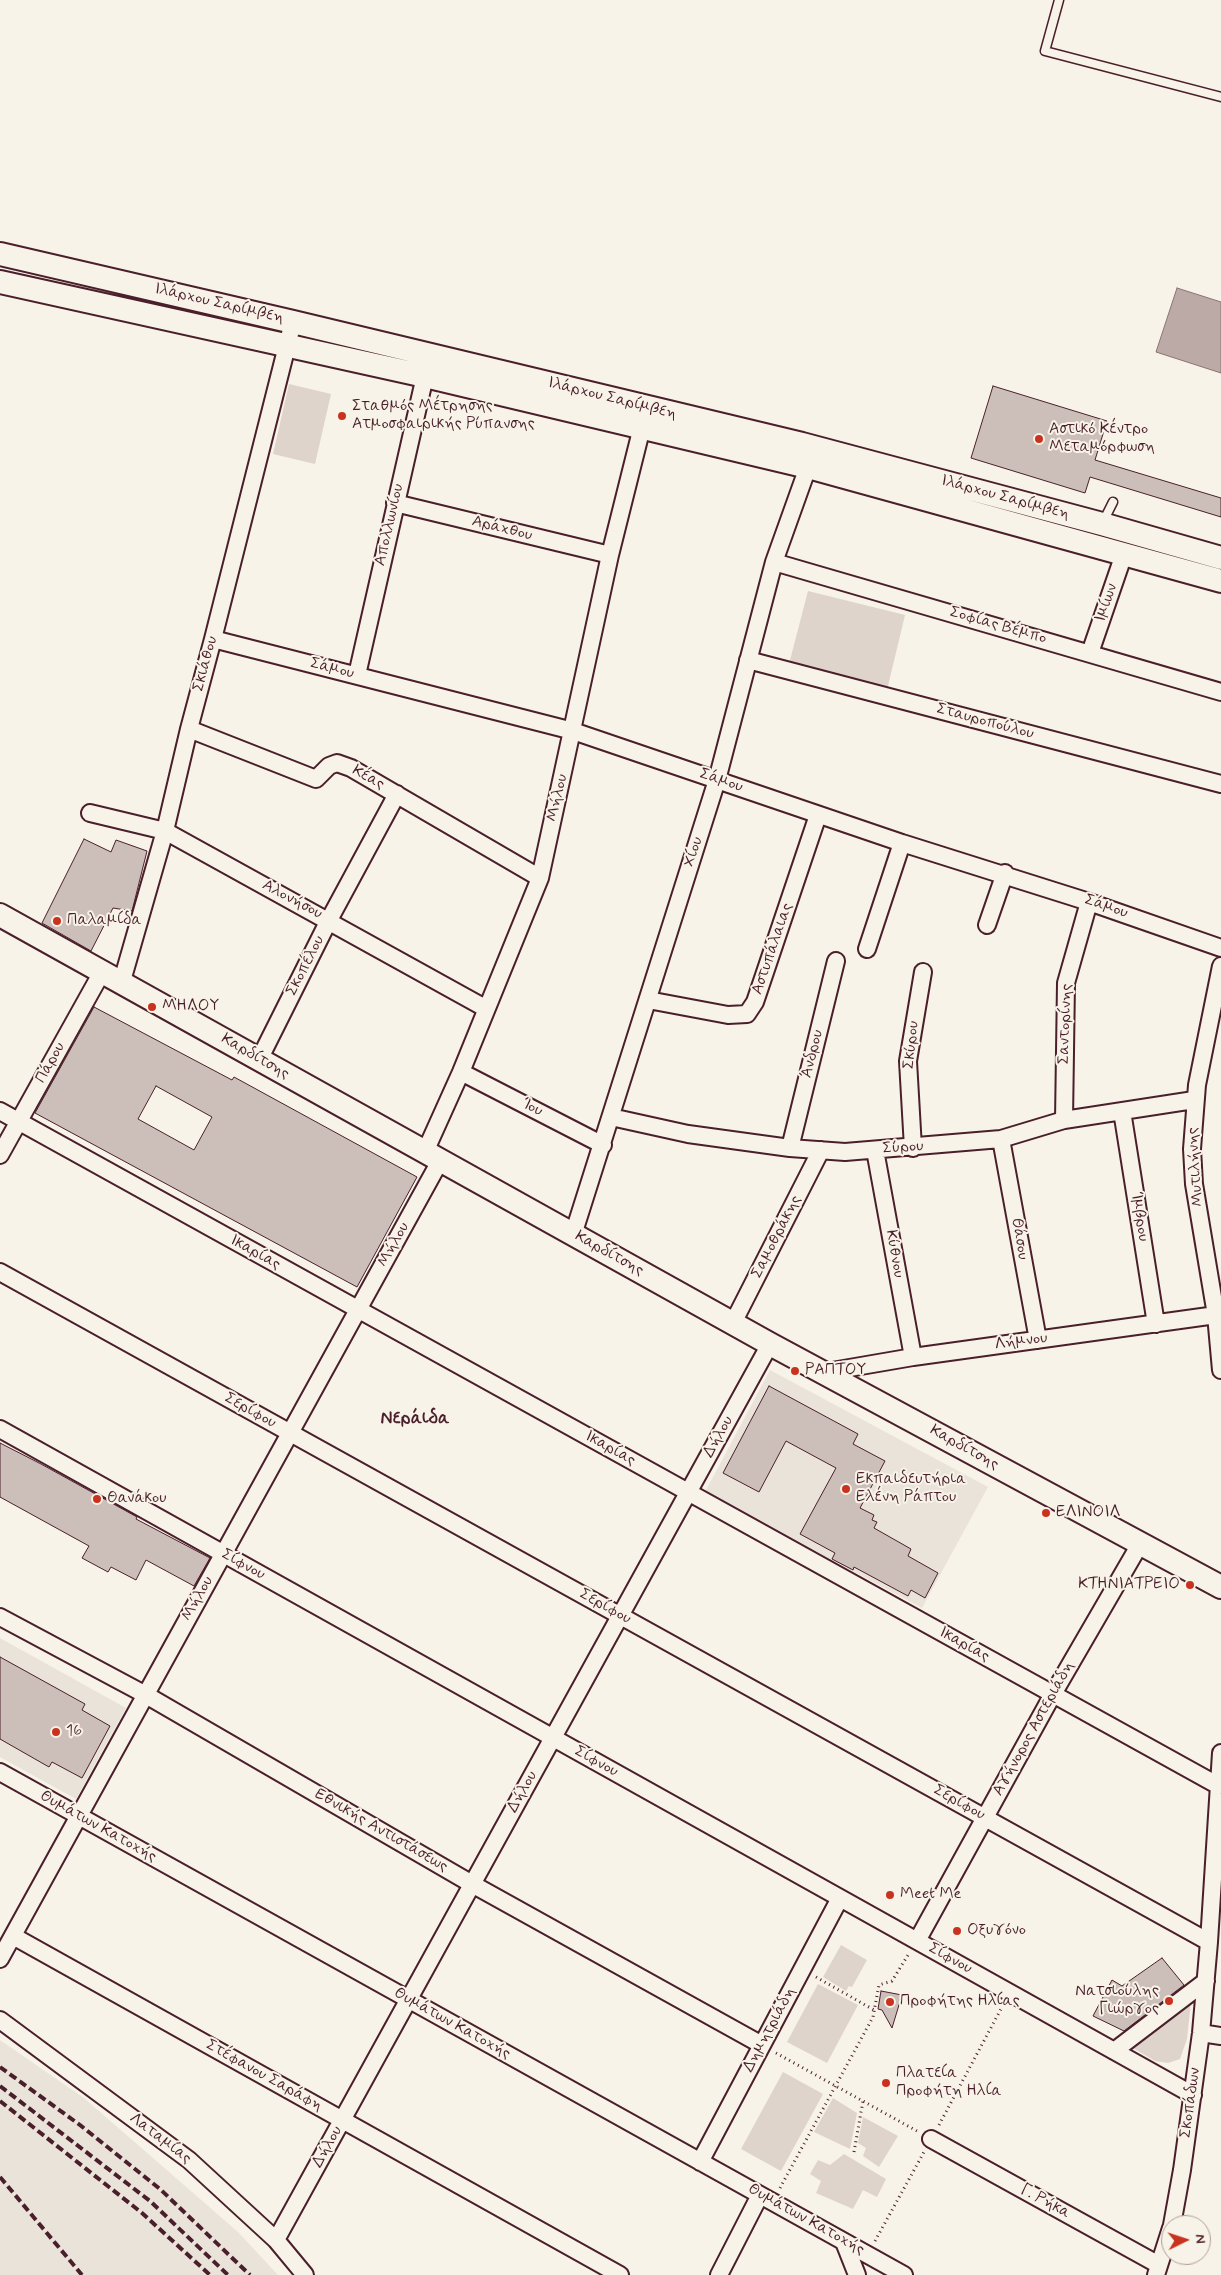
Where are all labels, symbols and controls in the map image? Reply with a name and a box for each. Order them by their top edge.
street label: Ιλάρχου Σαρίμβεη [152,280,286,328]
street label: Ιλάρχου Σαρίμβεη [545,374,679,424]
place label: Σταθμός Μέτρησης Ατμοσφαιρικής Ρύπανσης [352,397,535,435]
marker: Σταθμός Μέτρησης Ατμοσφαιρικής Ρύπανσης [336,410,348,422]
place label: Αστικό Κέντρο Μεταμόρφωση [1049,420,1155,458]
marker: Αστικό Κέντρο Μεταμόρφωση [1033,433,1045,445]
street label: Ιλάρχου Σαρίμβεη [939,472,1071,524]
street label: Απολλωνίου [371,482,409,568]
street label: Αράχθου [470,512,534,546]
street label: Ιμίων [1091,581,1123,625]
street label: Σοφίας Βέμπο [947,603,1049,649]
street label: Σκιάθου [189,634,223,694]
street label: Σάμου [308,654,356,684]
street label: Σταυροπούλου [934,700,1036,744]
street label: Κέας [348,761,388,795]
street label: Σάμου [697,765,745,797]
street label: Μήλου [543,772,573,824]
street label: Χίου [680,835,708,869]
street label: Αλονήσου [259,876,325,924]
street label: Σάμου [1082,891,1130,923]
street label: Αστυπάλαιας [748,901,798,997]
place label: Παλαμίδα [67,911,142,931]
marker: Παλαμίδα [51,915,63,927]
street label: Σκοπέλου [283,933,329,999]
street label: Σαντορίνης [1055,983,1077,1065]
place label: ΜΗΛΟΥ [162,997,219,1017]
marker: ΜΗΛΟΥ [146,1001,158,1013]
street label: Σκύρου [900,1020,924,1070]
street label: Άνδρου [798,1028,828,1080]
street label: Καρδίτσης [217,1030,293,1084]
street label: Πάρου [32,1039,70,1087]
street label: Ίου [518,1095,546,1121]
street label: Μυτιλήνης [1184,1127,1208,1207]
street label: Σύρου [882,1137,924,1159]
street label: Ίμβρου [1126,1191,1152,1243]
street label: Σαμοθράκης [748,1192,806,1282]
street label: Θάσου [1006,1216,1032,1262]
street label: Μήλου [374,1219,414,1271]
street label: Καρδίτσης [571,1227,647,1281]
street label: Κύθνου [880,1229,908,1279]
street label: Ικαρίας [226,1231,284,1275]
street label: Λήμνου [993,1329,1049,1355]
place label: ΡΑΠΤΟΥ [805,1361,866,1381]
marker: ΡΑΠΤΟΥ [789,1365,801,1377]
street label: Σερίφου [221,1389,279,1433]
district label: Νεράιδα [380,1408,450,1430]
street label: Δήλου [700,1413,738,1461]
street label: Καρδίτσης [926,1421,1002,1475]
street label: Ικαρίας [581,1427,639,1471]
place label: Εκπαιδευτήρια Ελένη Ράπτου [856,1470,966,1508]
marker: Εκπαιδευτήρια Ελένη Ράπτου [840,1483,852,1495]
place label: Θανάκου [107,1489,166,1509]
marker: Θανάκου [91,1493,103,1505]
place label: ΕΛΙΝΟΙΛ [1056,1503,1120,1523]
marker: ΕΛΙΝΟΙΛ [1040,1507,1052,1519]
street label: Σίφνου [218,1545,268,1585]
street label: Μήλου [178,1573,218,1625]
place label: ΚΤΗΝΙΑΤΡΕΙΟ [1078,1575,1180,1595]
marker: ΚΤΗΝΙΑΤΡΕΙΟ [1184,1579,1196,1591]
street label: Σερίφου [576,1585,634,1629]
street label: Ικαρίας [935,1623,993,1667]
street label: Αγήνορος Αστεριάδη [989,1658,1079,1800]
place label: 16 [66,1722,82,1742]
marker: 16 [50,1726,62,1738]
street label: Σίφνου [571,1742,621,1782]
street label: Δήλου [504,1768,542,1816]
street label: Σερίφου [930,1781,988,1825]
street label: Εθνικής Αντιστάσεως [311,1785,451,1877]
street label: Θυμάτων Κατοχής [36,1787,160,1867]
place label: Meet Me [900,1885,961,1905]
marker: Meet Me [884,1889,896,1901]
place label: Οξυγόνο [967,1921,1026,1941]
marker: Οξυγόνο [951,1925,963,1937]
street label: Σίφνου [925,1939,975,1979]
place label: Νατσιούλης Γιώργος [1075,1982,1159,2020]
street label: Θυμάτων Κατοχής [390,1984,514,2064]
street label: Δημητριάδη [740,1984,800,2076]
place label: Προφήτης Ηλίας [900,1992,1020,2012]
marker: Νατσιούλης Γιώργος [1163,1995,1175,2007]
marker: Προφήτης Ηλίας [884,1996,896,2008]
street label: Στέφανου Σαράφη [202,2036,326,2116]
place label: Πλατεία Προφήτη Ηλία [896,2064,1002,2102]
street label: Σκοπάδων [1177,2067,1205,2139]
marker: Πλατεία Προφήτη Ηλία [880,2077,892,2089]
street label: Λαταμίας [125,2109,195,2169]
street label: Δήλου [309,2123,347,2171]
street label: Θυμάτων Κατοχής [744,2180,868,2260]
street label: Γ. Ρήκα [1017,2180,1073,2224]
north arrow [1161,2215,1211,2265]
text: N [1191,2234,1209,2244]

